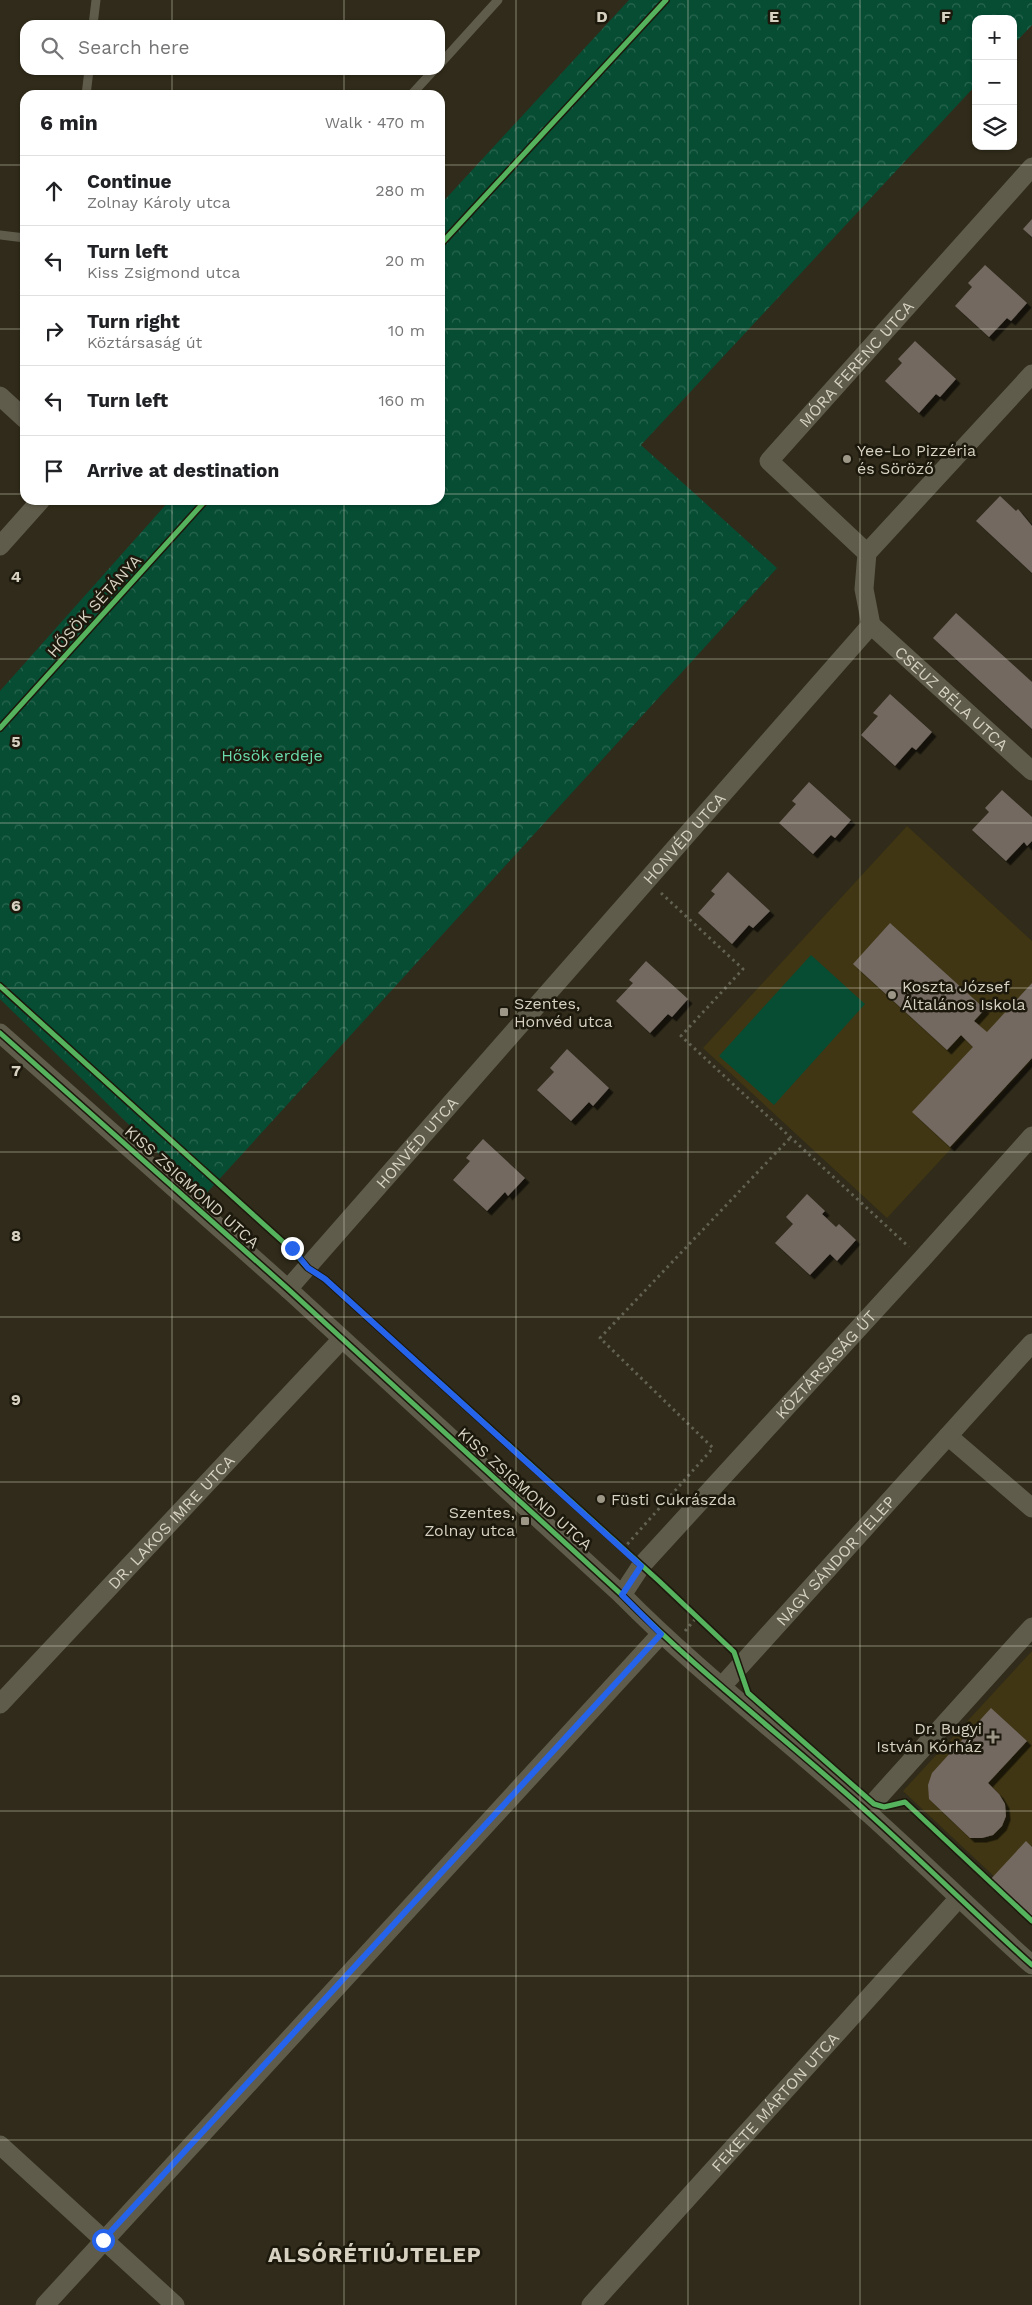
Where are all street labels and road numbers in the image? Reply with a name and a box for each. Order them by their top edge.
street label: MÓRA FERENC UTCA [795,296,918,431]
street label: HŐSÖK SÉTÁNYA [43,551,145,661]
street label: CSEUZ BÉLA UTCA [891,642,1013,755]
street label: HONVÉD UTCA [639,788,729,888]
street label: HONVÉD UTCA [371,1093,462,1192]
street label: KISS ZSIGMOND UTCA [121,1122,263,1253]
street label: KÖZTÁRSASÁG ÚT [771,1306,880,1423]
street label: KISS ZSIGMOND UTCA [454,1424,596,1555]
street label: DR. LAKOS IMRE UTCA [104,1450,239,1593]
street label: NAGY SÁNDOR TELEP [772,1492,899,1629]
street label: FEKETE MÁRTON UTCA [707,2028,843,2175]

